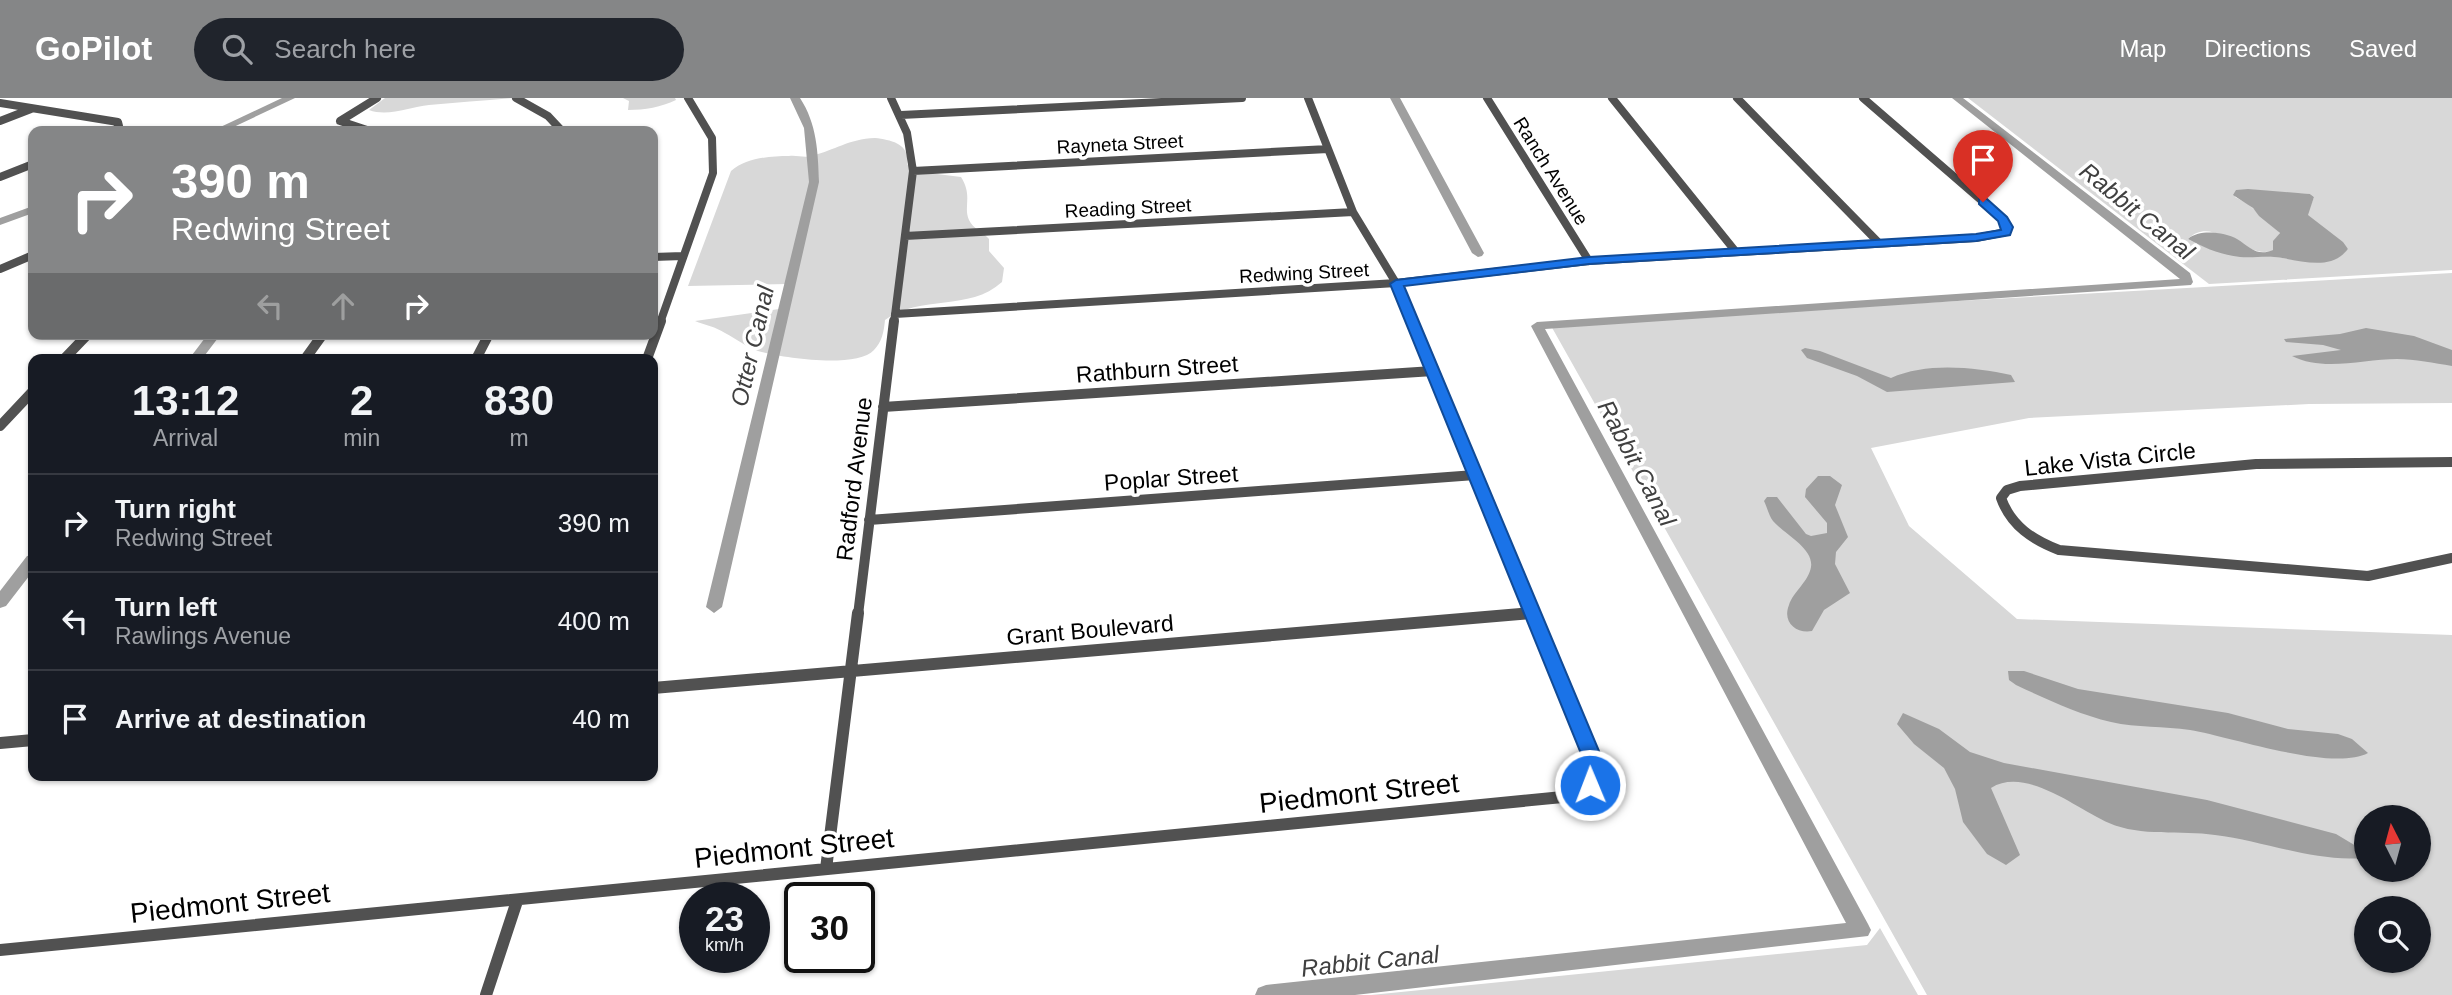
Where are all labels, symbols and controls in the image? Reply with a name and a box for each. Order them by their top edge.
search box [194,18,684,81]
text: GoPilot [35,30,152,67]
icon: search [218,30,256,68]
text: Search here [274,34,416,64]
text: Map [2120,35,2166,62]
text: Directions [2204,35,2311,62]
text: Saved [2349,35,2417,62]
street label: Ranch Avenue [1509,113,1593,229]
street label: Rayneta Street [1056,130,1185,158]
pin [1953,130,2013,202]
icon: arrive [1964,141,2002,179]
icon: right [56,154,147,245]
text: 390 m [171,154,310,208]
water label: Rabbit Canal [2075,157,2200,266]
street label: Reading Street [1064,194,1193,222]
text: Redwing Street [171,211,390,247]
street label: Redwing Street [1239,259,1370,287]
water label: Otter Canal [725,283,779,409]
icon: left [251,287,289,325]
icon: ahead [324,287,362,325]
icon: right [397,287,435,325]
street label: Rathburn Street [1075,350,1240,388]
text: 13:12 [132,377,239,424]
text: 2 [350,377,373,424]
text: 830 [484,377,554,424]
water label: Rabbit Canal [1593,395,1682,531]
street label: Radford Avenue [831,396,877,562]
text: Arrival [153,425,218,451]
text: min [343,425,380,451]
text: m [510,425,529,451]
street label: Lake Vista Circle [2023,437,2197,481]
street label: Poplar Street [1103,460,1239,496]
text: Turn right [115,494,236,524]
icon: right [56,504,94,542]
text: 390 m [558,508,630,538]
text: Redwing Street [115,525,272,551]
text: Turn left [115,592,217,622]
icon: left [56,602,94,640]
text: 400 m [558,606,630,636]
street label: Grant Boulevard [1005,610,1175,650]
text: Rawlings Avenue [115,623,291,649]
icon: arrive [56,700,94,738]
text: Arrive at destination [115,704,366,734]
text: 40 m [572,704,630,734]
position arrow [1553,748,1627,822]
street label: Piedmont Street [1258,767,1461,819]
north arrow [2354,805,2431,882]
map controls [2354,805,2431,973]
street label: Piedmont Street [693,822,896,874]
street label: Piedmont Street [129,877,332,929]
speed limit sign: 30 [784,882,875,973]
button: search [2354,896,2431,973]
text: 23 [705,899,744,938]
text: km/h [705,935,744,955]
water label: Rabbit Canal [1300,940,1441,982]

